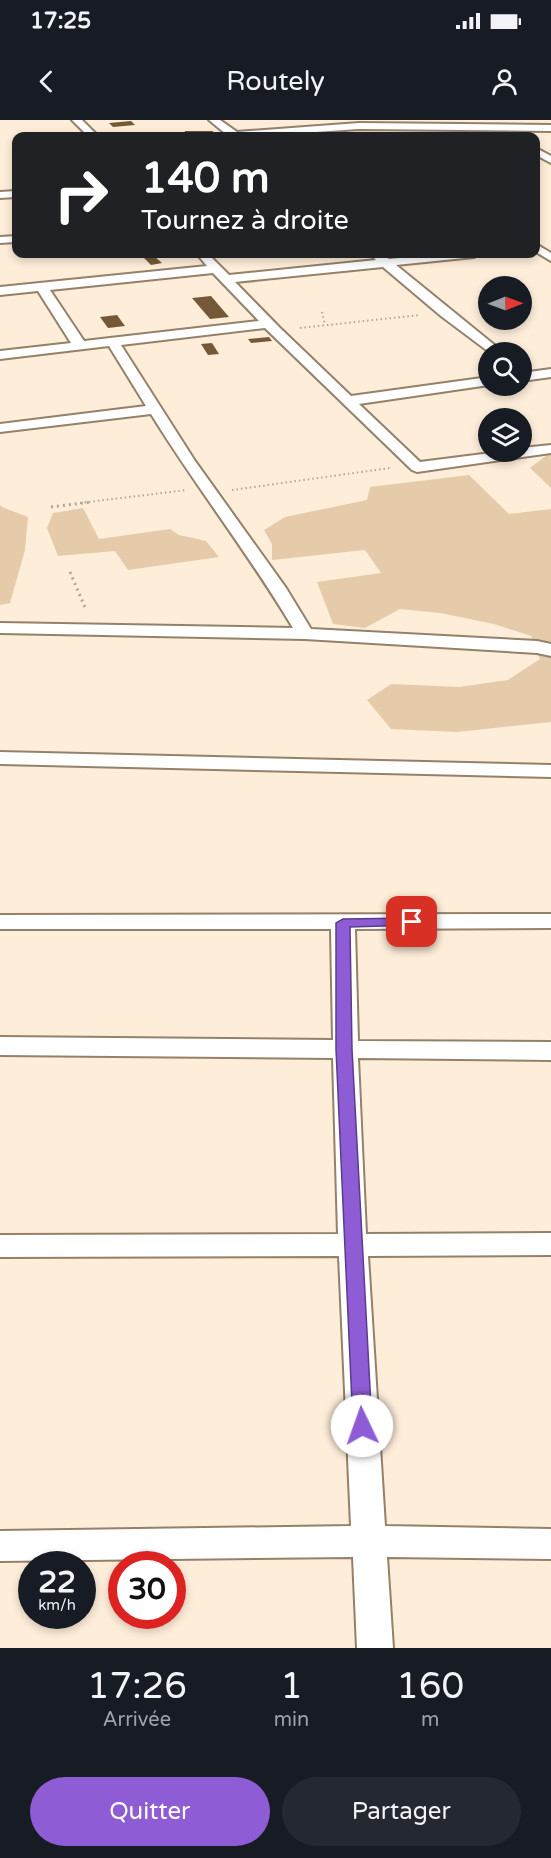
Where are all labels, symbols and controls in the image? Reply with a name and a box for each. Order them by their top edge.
text: 17:25 [30,8,91,34]
icon: back [30,65,63,98]
text: Routely [226,65,325,98]
icon: person [488,65,521,98]
text: 140 m [141,153,270,204]
icon: right [42,156,120,234]
text: Tournez à droite [141,204,349,237]
north arrow [478,276,532,330]
map controls [478,276,532,462]
button: search [478,342,532,396]
button: layers [478,408,532,462]
pin [386,896,437,947]
icon: arrive [395,905,428,938]
position arrow [330,1394,394,1458]
speed limit sign: 30 [108,1551,186,1629]
text: 22 [38,1564,76,1601]
text: km/h [38,1596,76,1614]
text: 17:26 [87,1665,187,1708]
text: 1 [280,1665,303,1708]
text: 160 [396,1665,464,1708]
text: Arrivée [103,1708,171,1732]
text: min [274,1708,309,1732]
text: m [421,1708,439,1732]
button: Quitter [30,1777,270,1846]
button: Partager [282,1777,521,1846]

